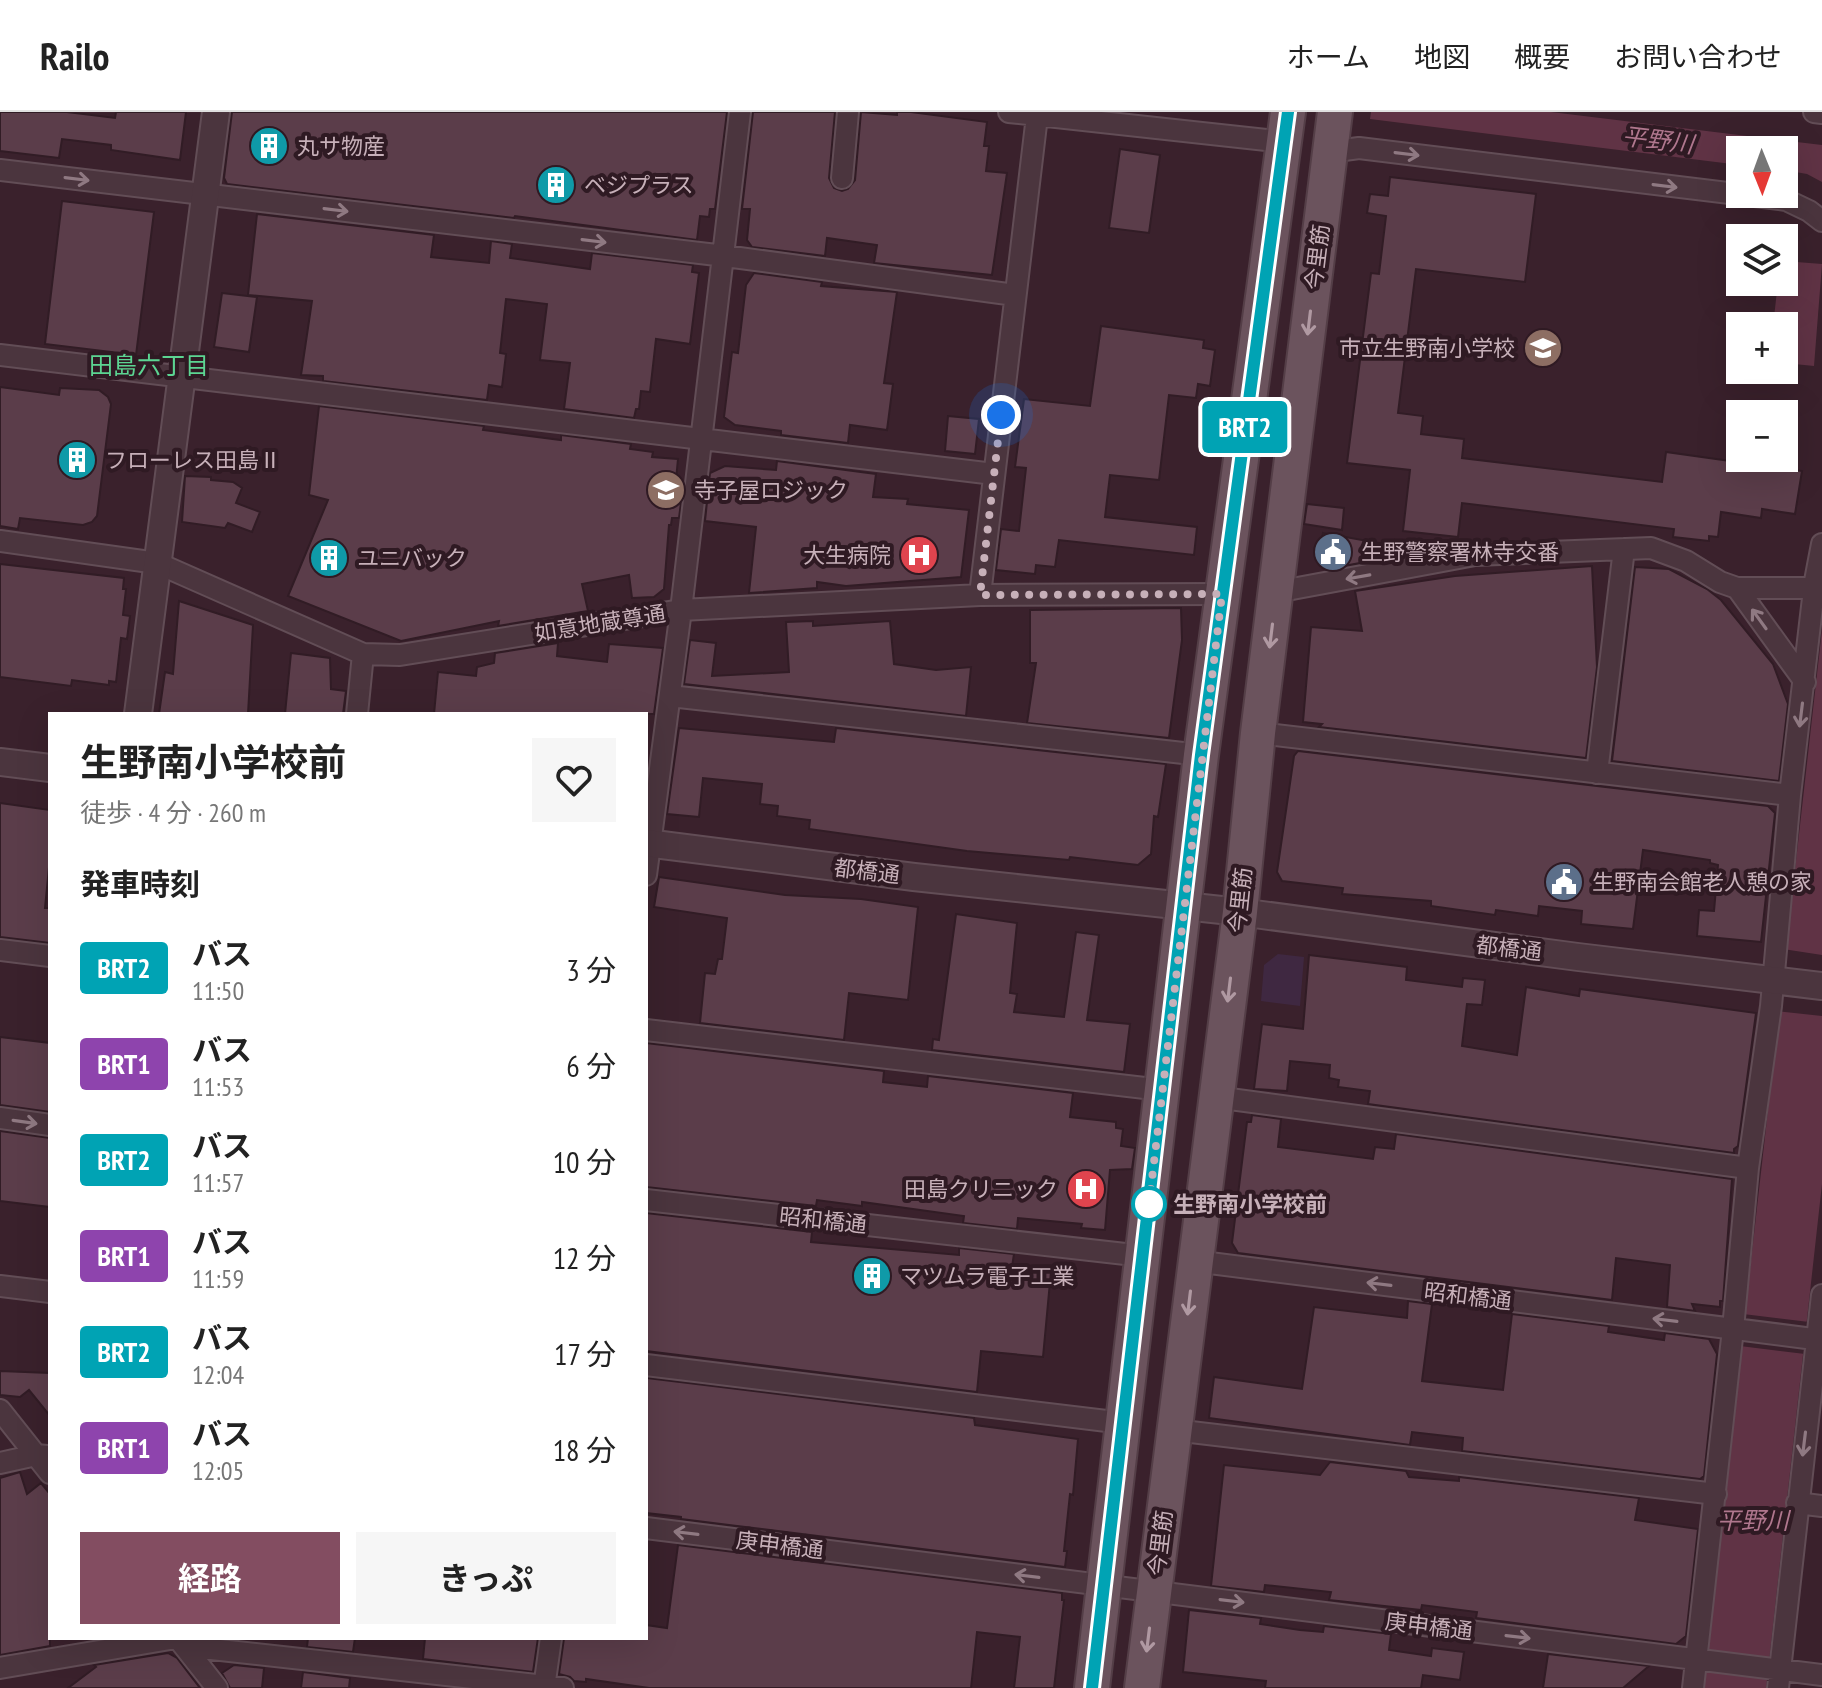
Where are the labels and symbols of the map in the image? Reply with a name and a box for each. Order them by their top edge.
water label: 平野川 [1620,120,1699,160]
building icon: 丸サ物産 [248,125,290,167]
place label: 丸サ物産 [297,132,385,160]
north arrow [1726,136,1798,208]
one-way arrow [1394,147,1419,162]
building icon: ベジプラス [535,164,577,206]
place label: ベジプラス [584,171,694,199]
one-way arrow [64,172,90,187]
one-way arrow [1651,178,1678,193]
one-way arrow [323,203,348,218]
street label: 今里筋 [1299,223,1335,291]
one-way arrow [580,233,607,248]
one-way arrow [1301,310,1316,335]
school or university icon: 市立生野南小学校 [1522,327,1564,369]
place label: 市立生野南小学校 [1339,334,1515,362]
district label: 田島六丁目 [89,350,209,381]
your location [981,395,1021,435]
line badge: BRT2 [1189,401,1301,453]
building icon: フローレス田島Ⅱ [56,439,98,481]
place label: フローレス田島Ⅱ [105,446,281,474]
school or university icon: 寺子屋ロジック [645,469,687,511]
place label: 寺子屋ロジック [694,476,848,504]
public building icon: 生野警察署林寺交番 [1312,531,1354,573]
hospital icon: 大生病院 [898,534,940,576]
building icon: ユニバック [308,537,350,579]
place label: 生野警察署林寺交番 [1361,538,1559,566]
place label: 大生病院 [803,541,891,569]
place label: ユニバック [357,544,467,572]
one-way arrow [1346,570,1372,585]
street label: 如意地蔵尊通 [533,599,667,647]
one-way arrow [1751,608,1767,630]
one-way arrow [1263,623,1278,649]
one-way arrow [1793,701,1808,728]
street label: 都橋通 [833,853,901,889]
public building icon: 生野南会館老人憩の家 [1543,861,1585,903]
street label: 今里筋 [1223,866,1257,934]
place label: 生野南会館老人憩の家 [1592,868,1812,896]
street label: 都橋通 [1475,930,1543,966]
one-way arrow [1222,976,1237,1002]
one-way arrow [12,1115,37,1130]
hospital icon: 田島クリニック [1065,1168,1107,1210]
place label: 田島クリニック [904,1175,1058,1203]
marker: 生野南小学校前 [1132,1187,1166,1221]
place label: 生野南小学校前 [1173,1190,1327,1218]
street label: 昭和橋通 [778,1201,868,1239]
building icon: マツムラ電子工業 [851,1255,893,1297]
place label: マツムラ電子工業 [900,1262,1074,1290]
one-way arrow [1366,1277,1393,1292]
street label: 昭和橋通 [1423,1277,1513,1315]
one-way arrow [1181,1290,1196,1315]
one-way arrow [1652,1312,1678,1327]
one-way arrow [1797,1431,1812,1457]
water label: 平野川 [1717,1505,1792,1536]
street label: 今里筋 [1142,1509,1178,1577]
one-way arrow [673,1526,699,1541]
street label: 庚申橋通 [735,1526,825,1564]
one-way arrow [1014,1568,1041,1583]
one-way arrow [1219,1594,1244,1609]
street label: 庚申橋通 [1384,1607,1474,1645]
one-way arrow [1140,1626,1155,1652]
one-way arrow [1504,1629,1531,1644]

